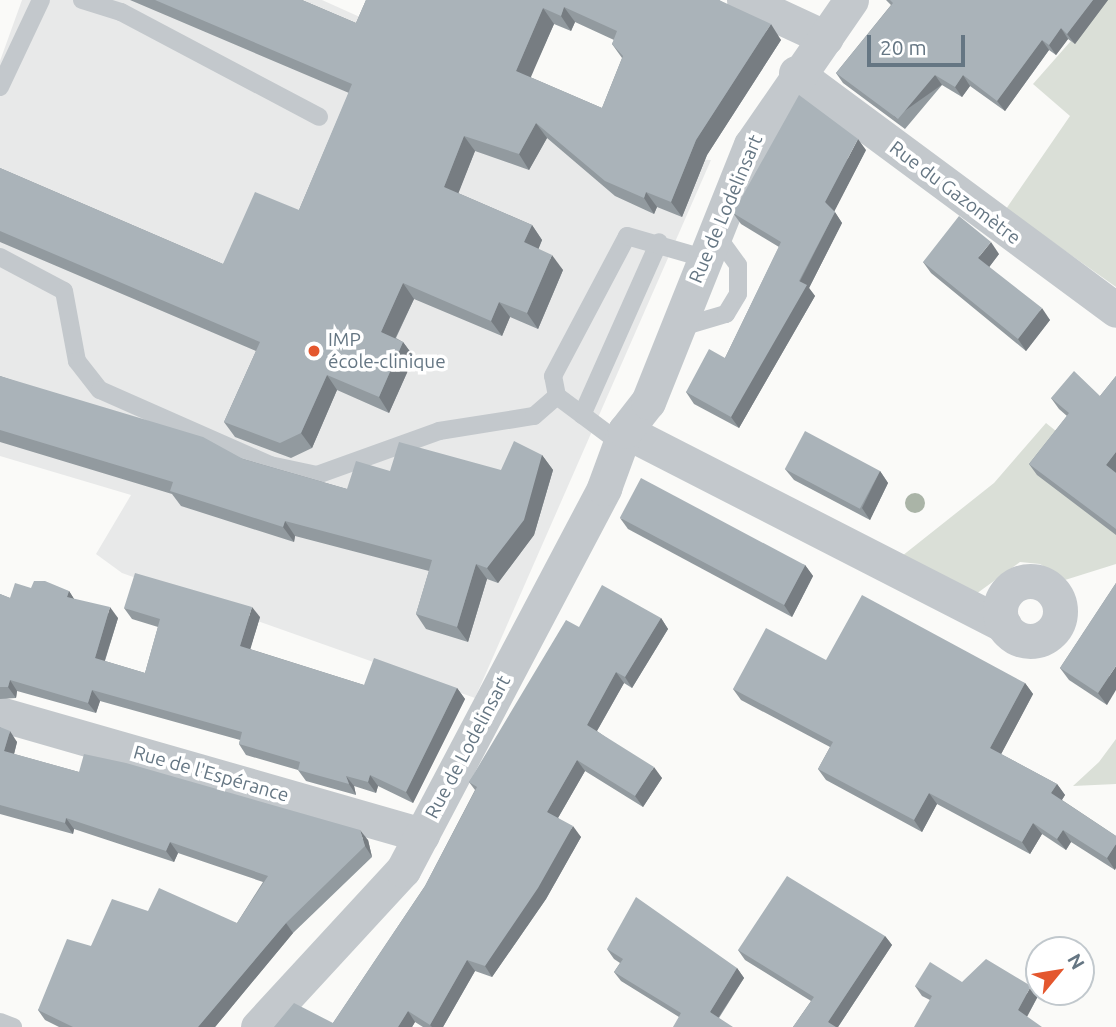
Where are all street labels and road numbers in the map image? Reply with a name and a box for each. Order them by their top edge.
street label: Rue de Lodelinsart [684,131,768,287]
street label: Rue du Gazomètre [885,136,1025,250]
street label: Rue de Lodelinsart [421,671,515,823]
street label: Rue de l'Espérance [131,741,291,807]

